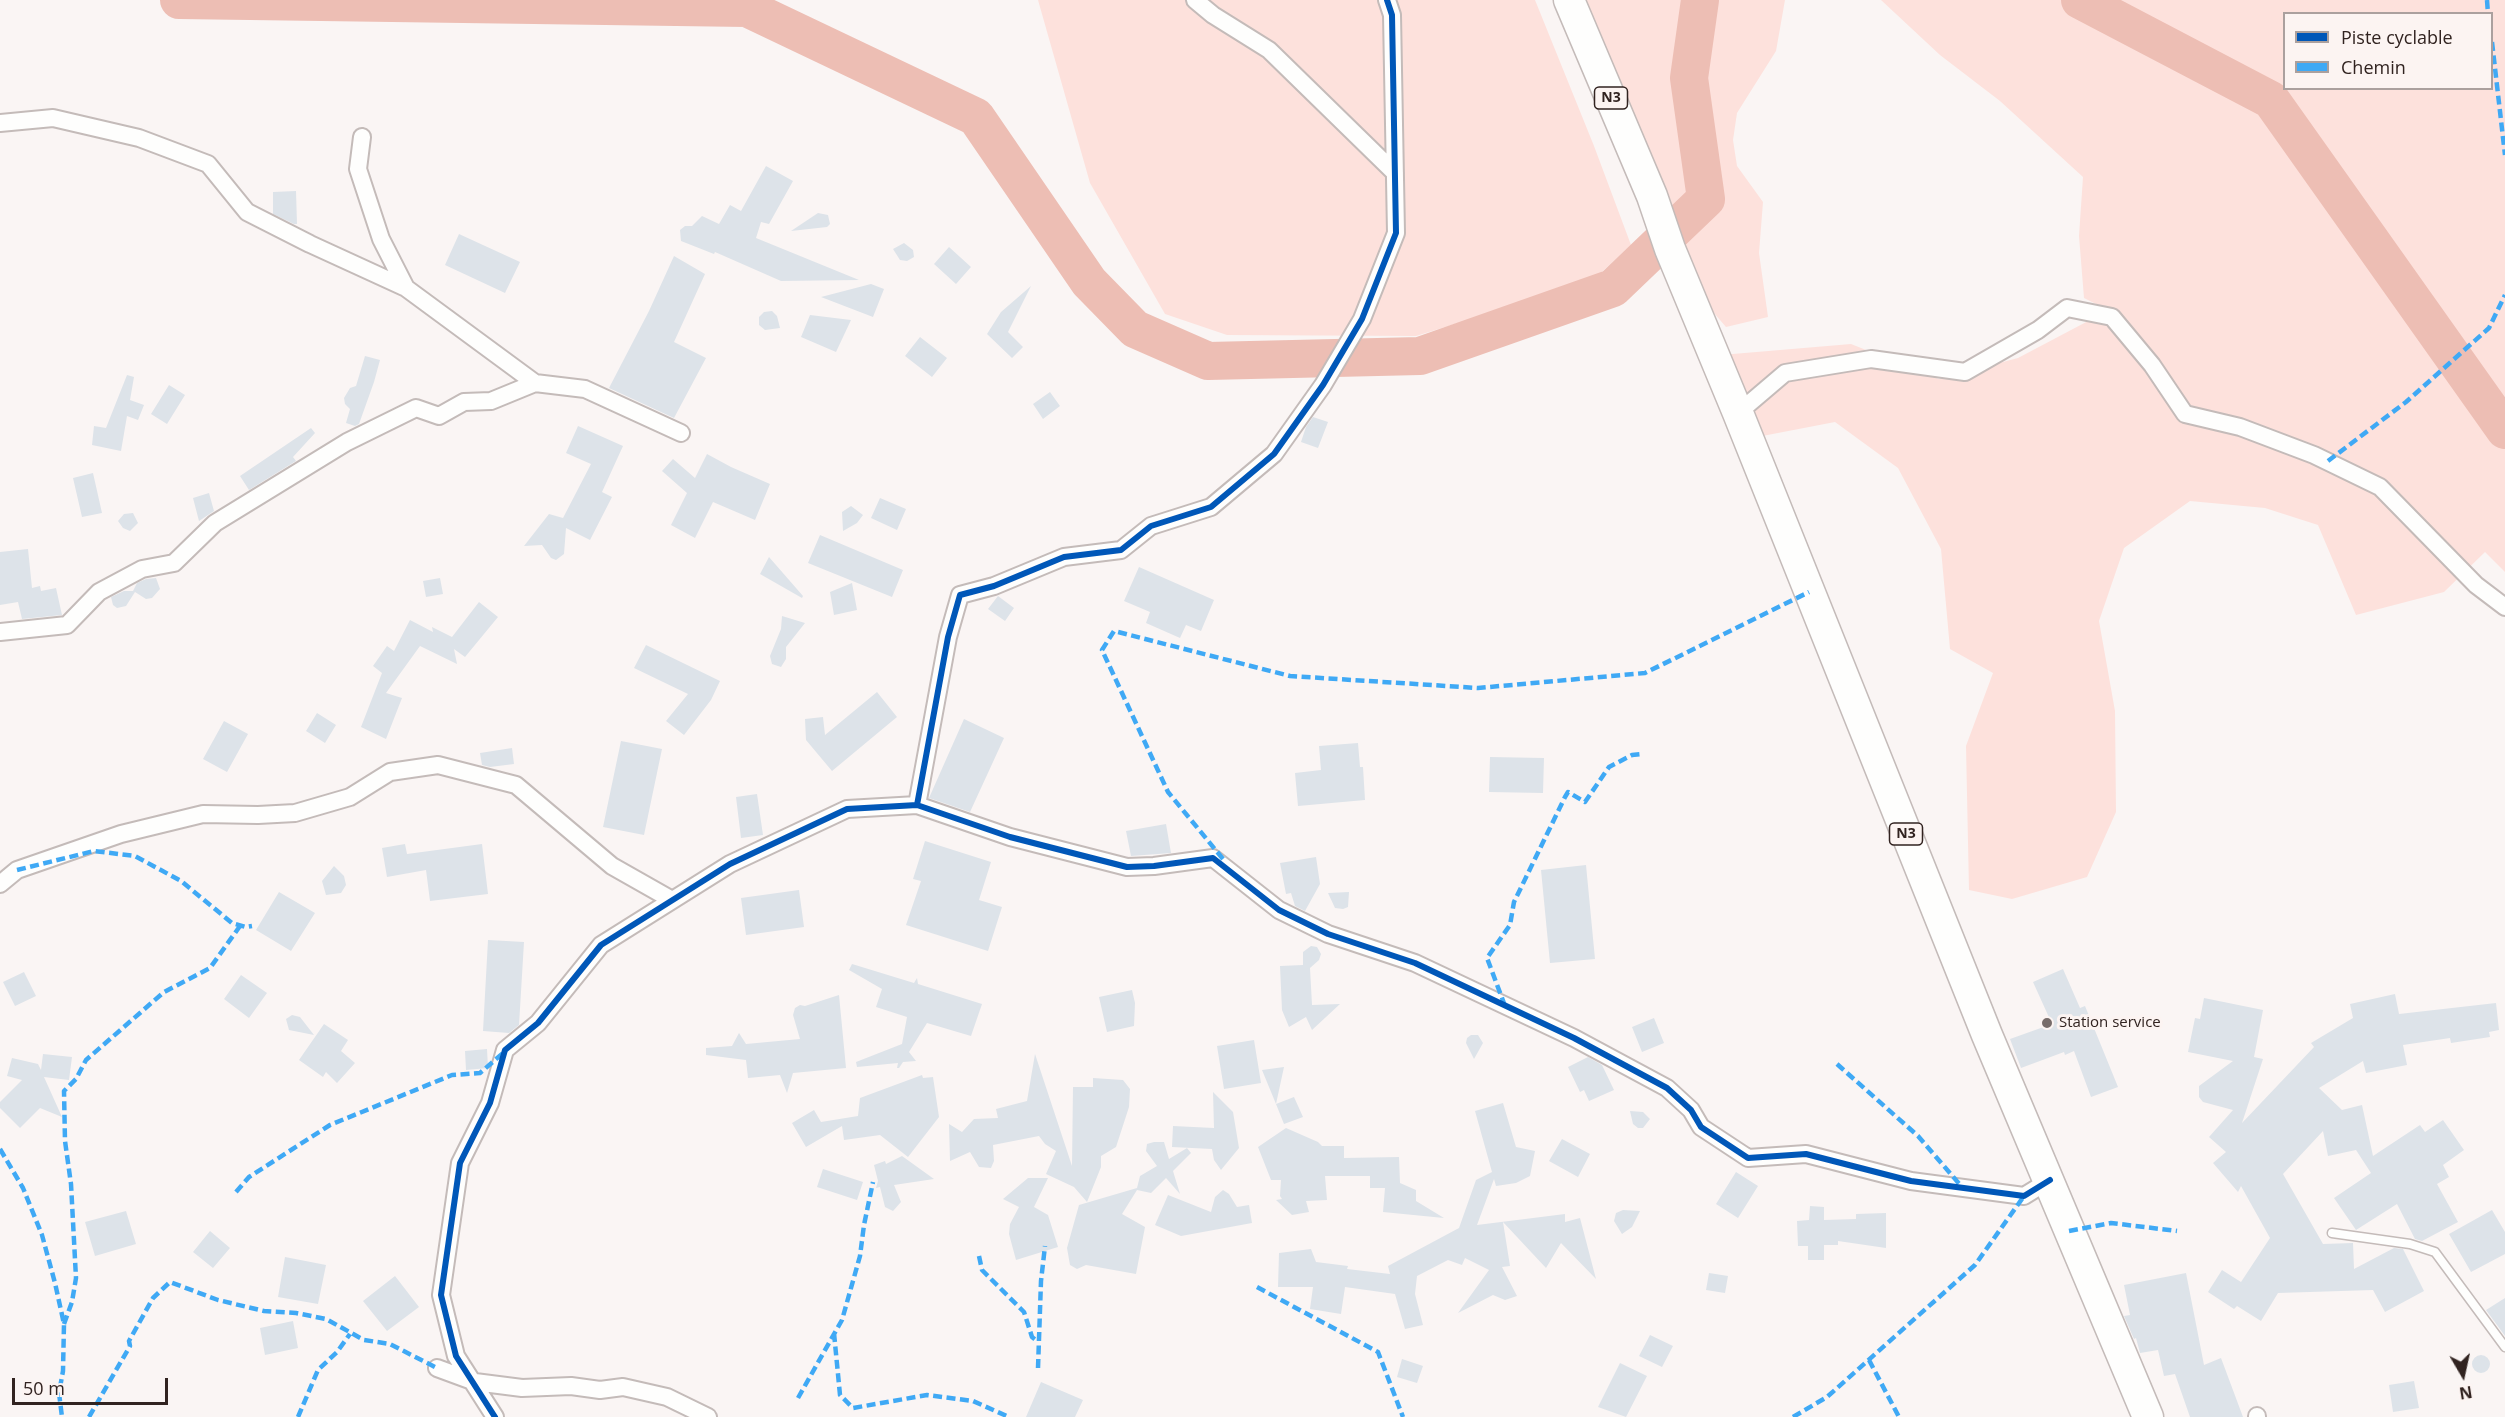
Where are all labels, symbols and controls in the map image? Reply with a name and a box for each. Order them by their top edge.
legend [2283,12,2493,90]
text: Piste cyclable [2341,25,2453,49]
text: Chemin [2341,55,2406,79]
road number: N3 [1594,87,1628,109]
road number: N3 [1890,823,1922,845]
place label: Station service [2059,1014,2161,1032]
marker: Station service [2040,1016,2054,1030]
north arrow [2433,1345,2493,1405]
scale bar [15,1366,171,1404]
text: 50 m [23,1376,65,1400]
text: N [2458,1381,2474,1405]

